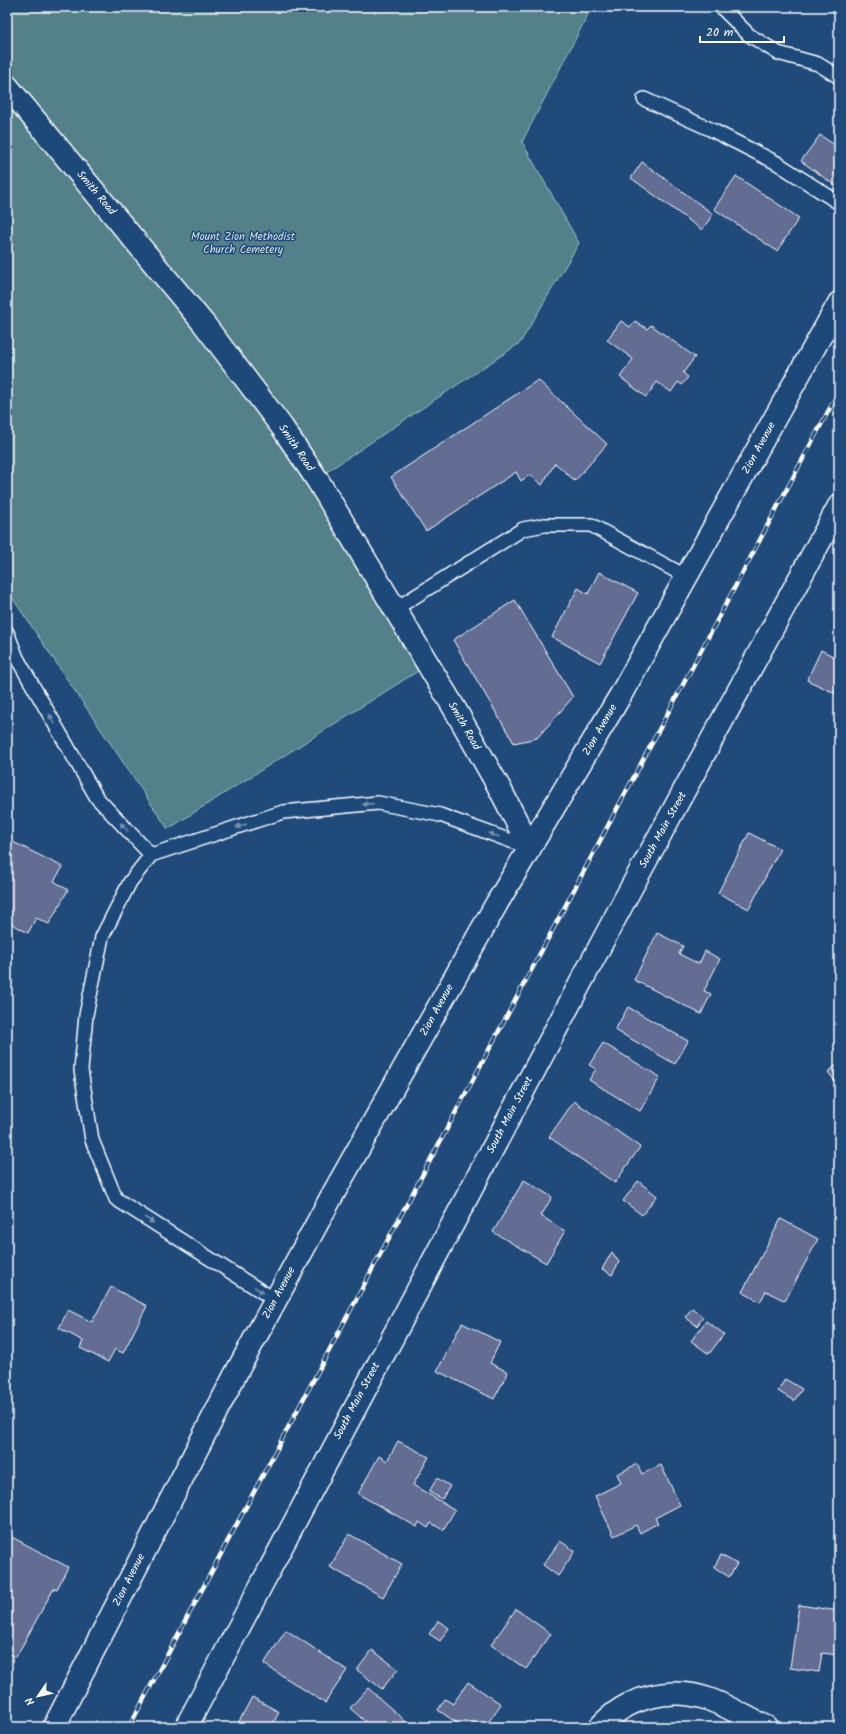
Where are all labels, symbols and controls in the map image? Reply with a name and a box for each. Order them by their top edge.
scale bar [700,18,784,44]
text: 20 m [706,23,734,42]
street label: Smith Road [72,167,121,220]
park label: Mount Zion Methodist Church Cemetery [191,228,296,259]
street label: Zion Avenue [737,419,781,477]
street label: Smith Road [273,421,319,476]
street label: Smith Road [443,698,486,754]
street label: Zion Avenue [578,701,622,759]
one-way arrow [48,713,55,725]
street label: South Main Street [634,788,692,872]
one-way arrow [362,801,374,807]
one-way arrow [120,822,129,831]
one-way arrow [234,823,246,829]
one-way arrow [487,831,499,837]
street label: Zion Avenue [415,981,459,1039]
street label: South Main Street [482,1072,538,1157]
one-way arrow [144,1216,154,1224]
street label: Zion Avenue [258,1264,300,1322]
one-way arrow [253,1286,264,1293]
street label: South Main Street [329,1358,385,1443]
street label: Zion Avenue [108,1550,150,1610]
north arrow [18,1676,58,1716]
text: N [21,1693,40,1709]

